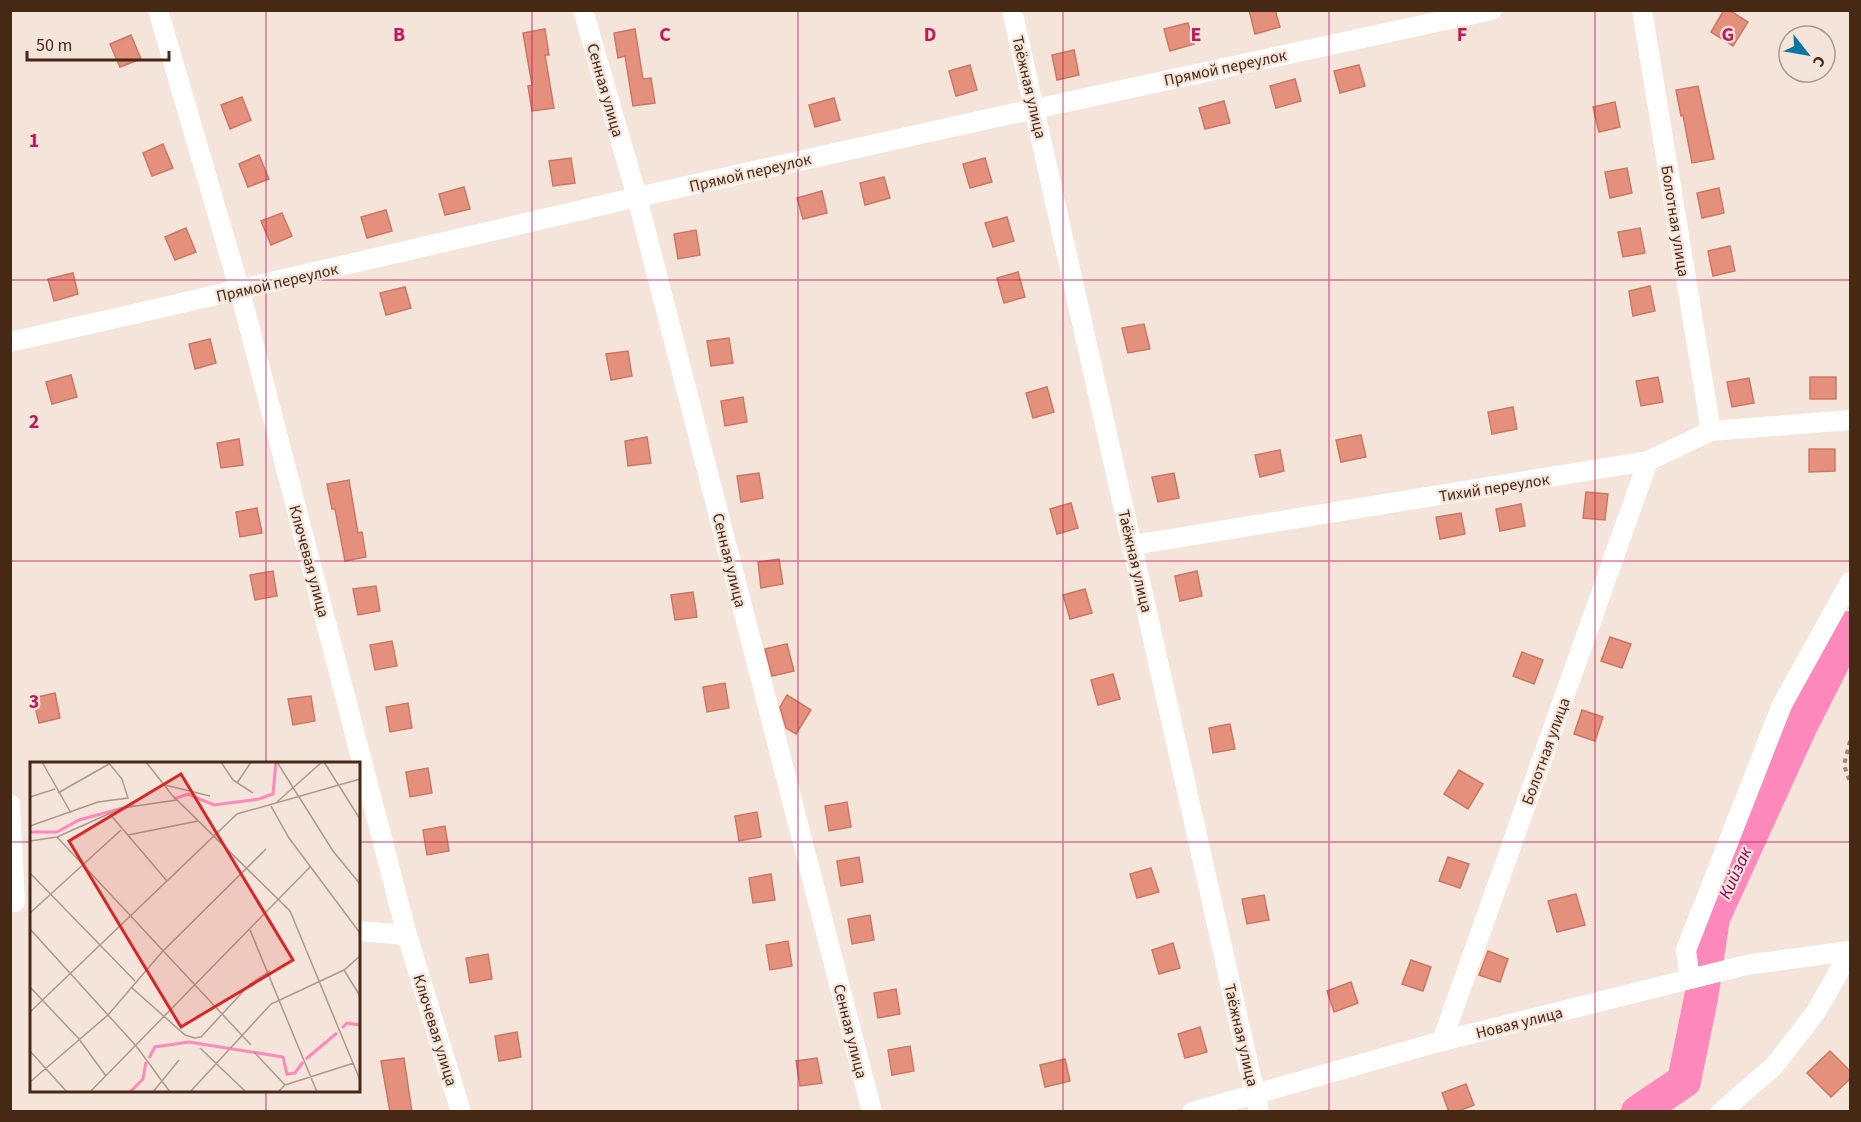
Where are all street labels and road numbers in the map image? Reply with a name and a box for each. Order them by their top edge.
street label: Таёжная улица [1007,34,1052,141]
street label: Сенная улица [581,41,629,140]
street label: Прямой переулок [1162,44,1288,92]
street label: Прямой переулок [687,148,813,198]
street label: Болотная улица [1655,164,1695,279]
street label: Прямой переулок [214,258,340,308]
street label: Тихий переулок [1437,468,1551,508]
street label: Ключевая улица [283,503,335,620]
street label: Таёжная улица [1113,508,1158,615]
street label: Сенная улица [707,511,751,610]
street label: Болотная улица [1516,695,1576,808]
street label: Ключевая улица [408,972,462,1089]
street label: Сенная улица [828,982,872,1081]
street label: Таёжная улица [1219,982,1264,1089]
street label: Новая улица [1474,1002,1565,1044]

